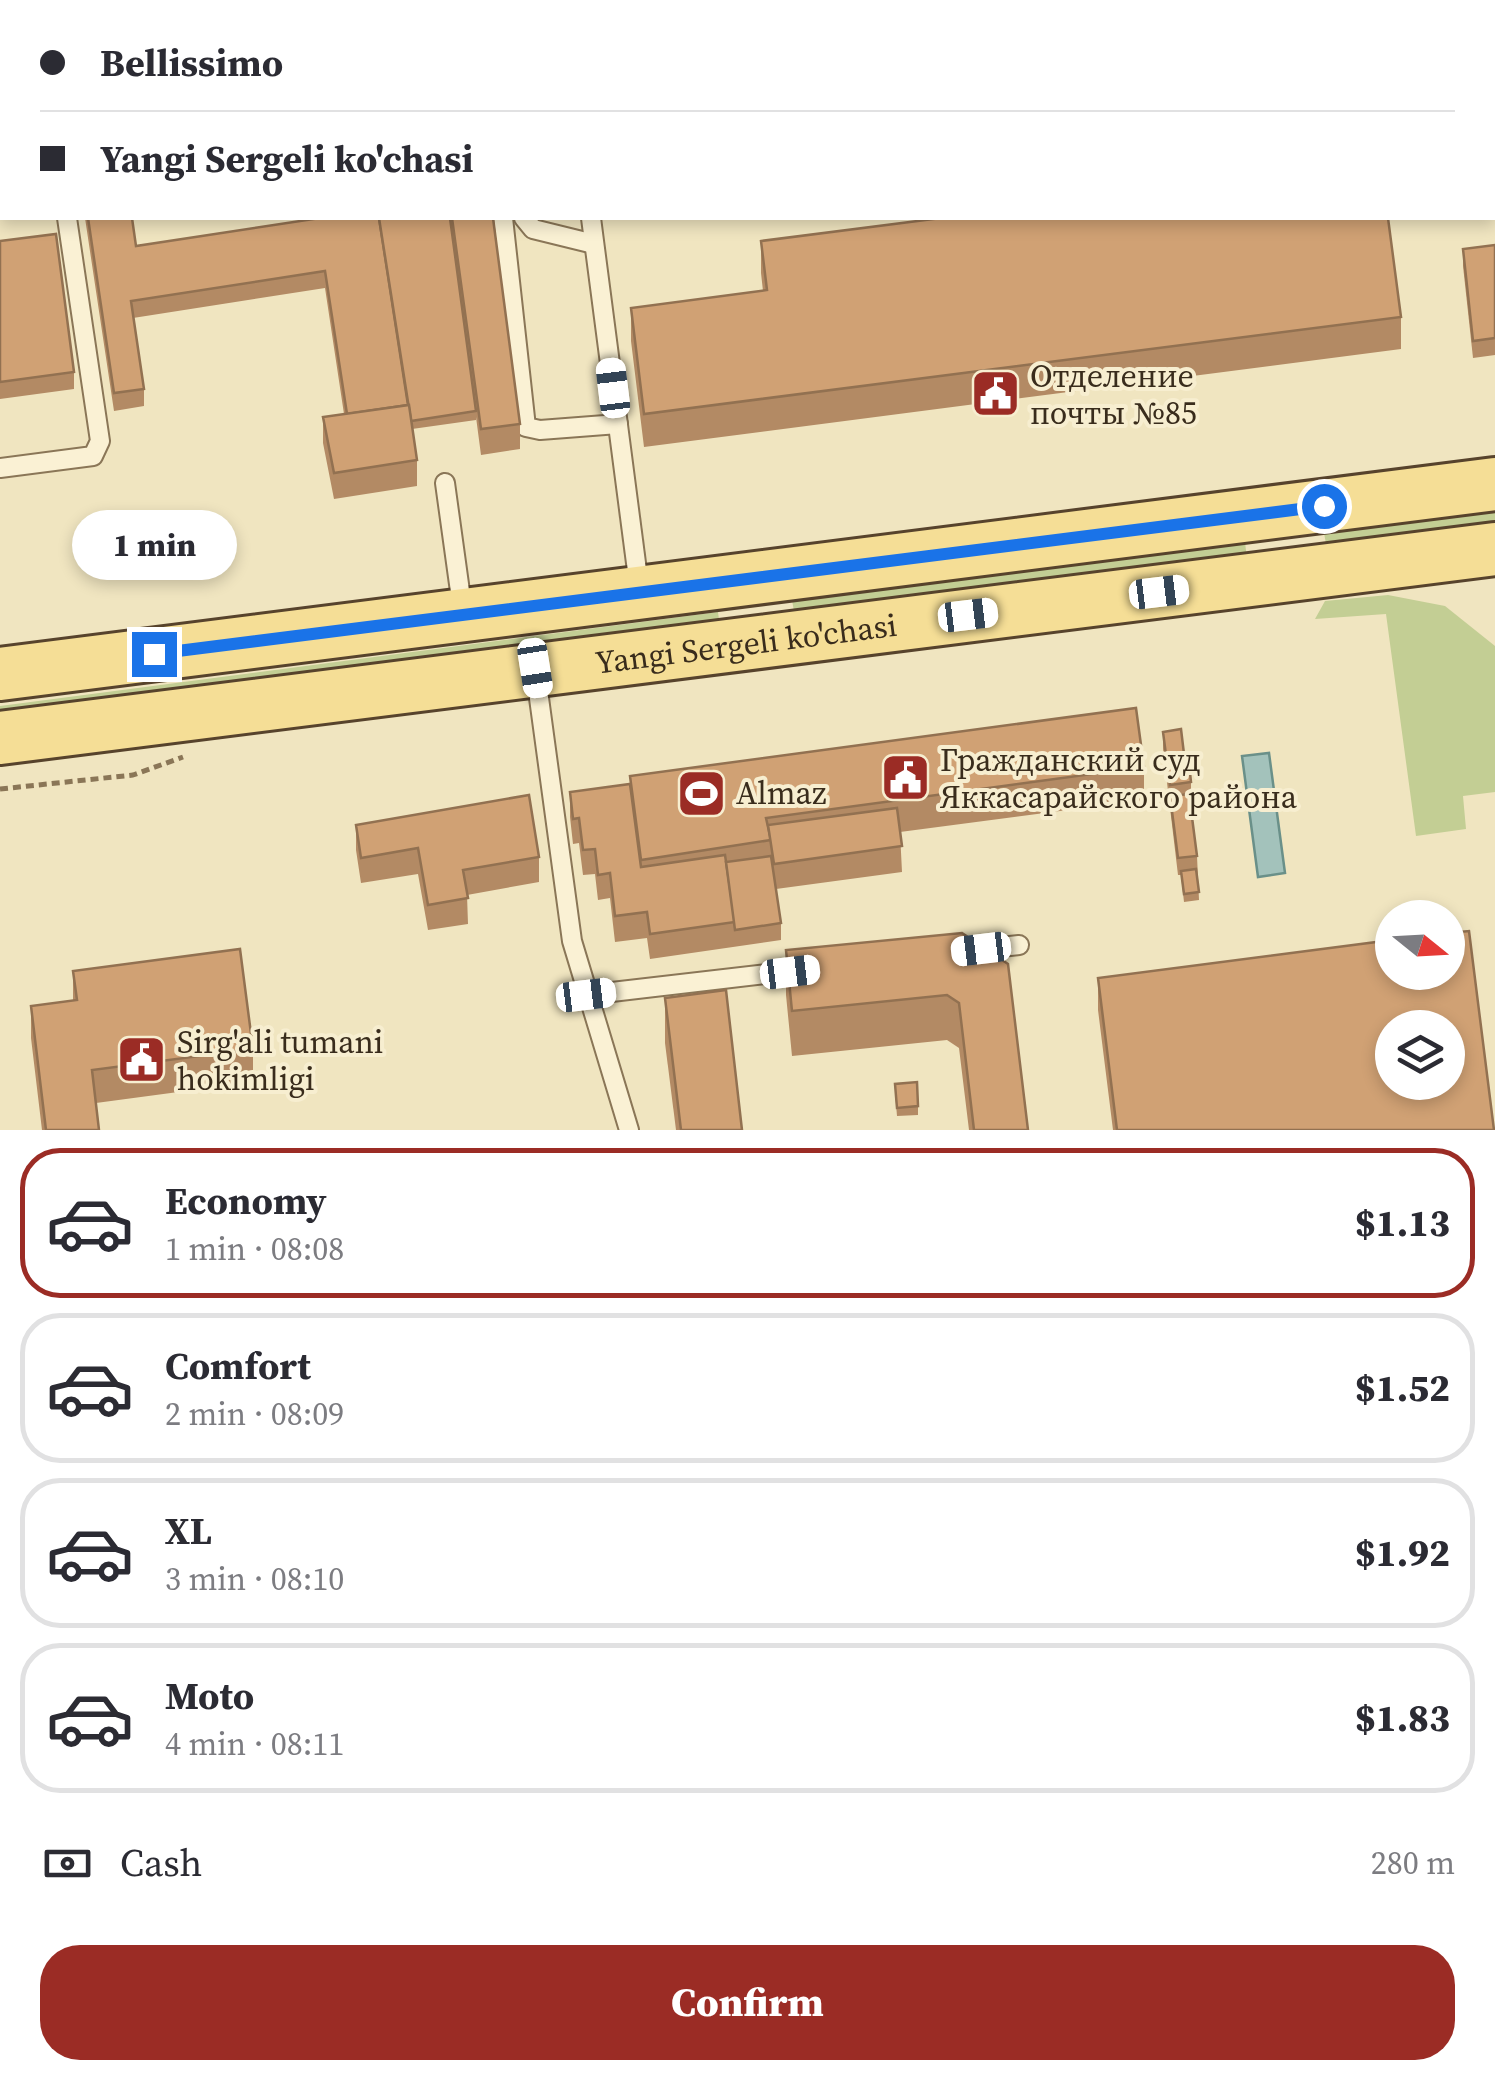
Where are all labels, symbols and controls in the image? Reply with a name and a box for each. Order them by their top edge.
text: Bellissimo [100,37,283,89]
text: Yangi Sergeli ko'chasi [100,133,474,185]
place label: Отделение почты №85 [1030,354,1197,435]
car [594,356,632,420]
public building icon: Отделение почты №85 [969,368,1021,420]
route start [1302,484,1347,529]
callout: 1 min [72,509,236,579]
text: 1 min [113,523,196,567]
car [1127,573,1191,611]
car [936,596,1000,634]
street label: Yangi Sergeli ko'chasi [593,603,899,685]
route end [132,632,177,677]
car [515,636,555,700]
place label: Гражданский суд Яккасарайского района [940,738,1298,819]
public building icon: Гражданский суд Яккасарайского района [879,752,931,804]
sports icon: Almaz [675,767,727,819]
place label: Almaz [736,771,827,815]
north arrow [1375,900,1465,990]
map controls [1375,900,1465,1100]
car [949,930,1013,968]
car [758,953,822,991]
car [554,976,618,1014]
button: layers [1375,1010,1465,1100]
place label: Sirg'ali tumani hokimligi [177,1020,383,1101]
public building icon: Sirg'ali tumani hokimligi [116,1034,168,1086]
text: Economy [165,1175,327,1227]
icon: car [45,1178,135,1268]
text: $1.13 [1355,1197,1450,1249]
text: 1 min · 08:08 [165,1227,344,1271]
text: Comfort [165,1340,311,1392]
icon: car [45,1343,135,1433]
text: $1.52 [1355,1362,1450,1414]
text: 2 min · 08:09 [165,1392,344,1436]
text: XL [165,1505,212,1557]
icon: car [45,1508,135,1598]
text: $1.92 [1355,1527,1450,1579]
text: 3 min · 08:10 [165,1557,344,1601]
text: Moto [165,1670,254,1722]
icon: car [45,1673,135,1763]
text: $1.83 [1355,1692,1450,1744]
text: 4 min · 08:11 [165,1722,344,1766]
icon: cash [40,1836,95,1891]
text: Cash [120,1837,202,1889]
text: 280 m [1371,1841,1455,1885]
button: Confirm [40,1945,1455,2060]

